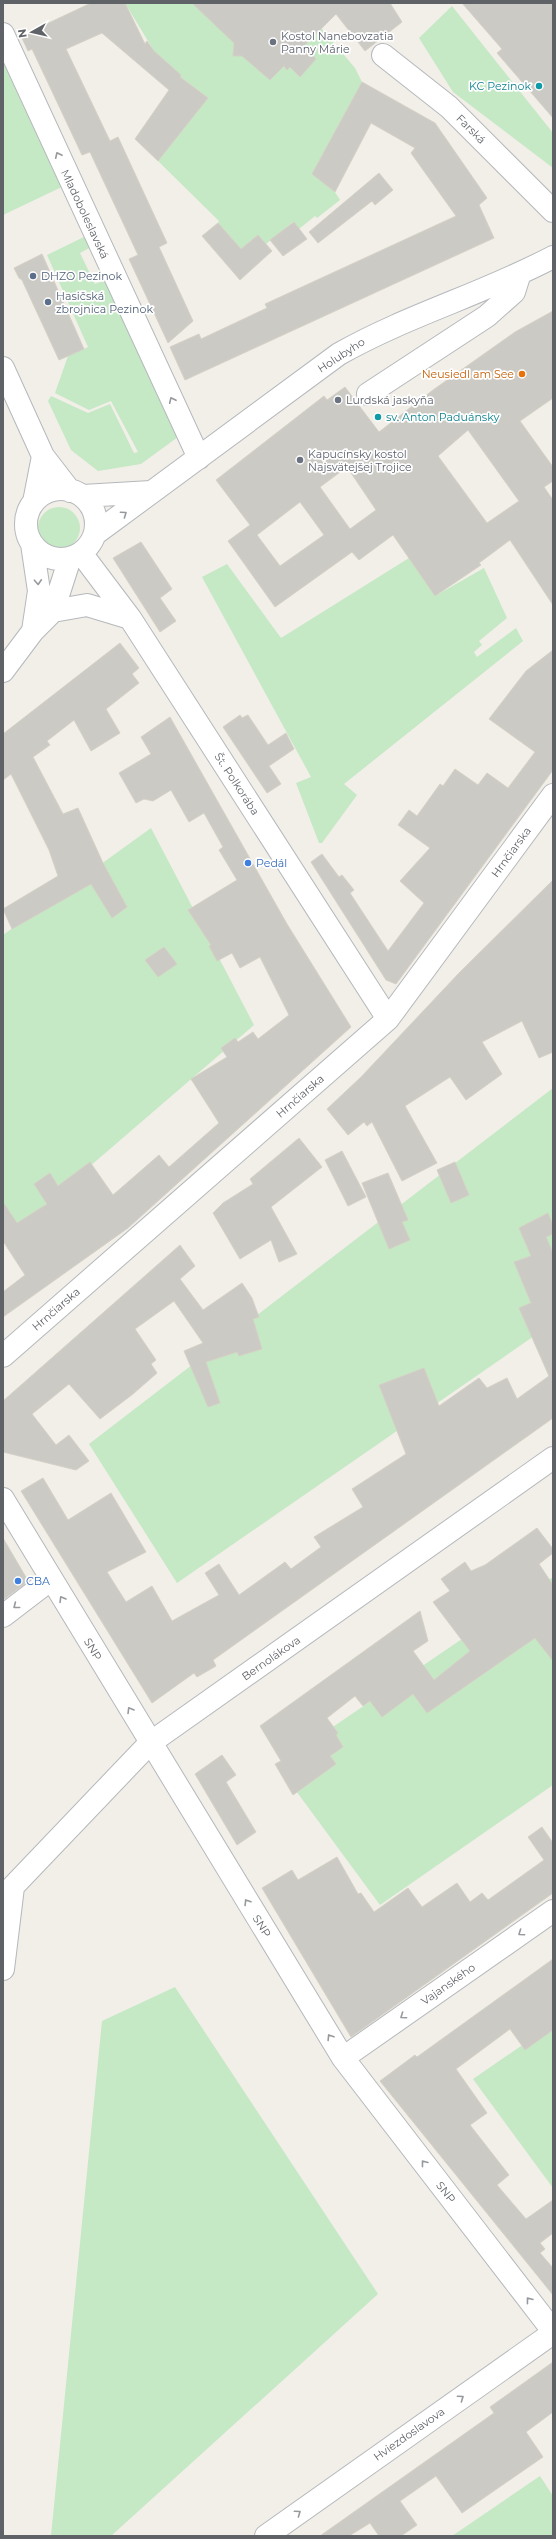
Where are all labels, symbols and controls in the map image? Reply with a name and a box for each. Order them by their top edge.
north arrow [12,12,52,52]
text: N [15,28,30,39]
place label: Kostol Nanebovzatia Panny Márie [281,29,393,56]
marker: Kostol Nanebovzatia Panny Márie [268,37,278,47]
place label: KC Pezinok [469,79,531,93]
marker: KC Pezinok [534,81,544,91]
street label: Farská [453,111,489,147]
one-way arrow [55,152,63,159]
street label: Mladoboleslavská [58,167,112,261]
place label: DHZO Pezinok [41,269,122,283]
marker: DHZO Pezinok [28,271,38,281]
place label: Hasičská zbrojnica Pezinok [56,289,153,316]
marker: Hasičská zbrojnica Pezinok [43,297,53,307]
street label: Holubyho [315,334,367,376]
place label: Neusiedl am See [422,367,514,381]
marker: Neusiedl am See [517,369,527,379]
place label: Lurdská jaskyňa [346,393,434,407]
marker: Lurdská jaskyňa [333,395,343,405]
one-way arrow [169,397,177,405]
place label: sv. Anton Paduánsky [386,410,500,424]
marker: sv. Anton Paduánsky [373,412,383,422]
place label: Kapucínsky kostol Najsvätejšej Trojice [308,447,412,474]
marker: Kapucínsky kostol Najsvätejšej Trojice [295,455,305,465]
one-way arrow [120,511,127,519]
one-way arrow [34,579,43,585]
street label: Št. Polkorába [212,750,262,818]
street label: Hrnčiarska [488,824,534,880]
place label: Pedál [256,856,287,870]
marker: Pedál [243,858,253,868]
street label: Hrnčiarska [273,1071,327,1121]
street label: Hrnčiarska [29,1284,83,1334]
place label: CBA [26,1574,50,1588]
marker: CBA [13,1576,23,1586]
one-way arrow [60,1596,67,1603]
one-way arrow [13,1602,20,1609]
street label: Bernolákova [239,1633,303,1683]
street label: SNP [81,1635,105,1663]
one-way arrow [127,1707,134,1714]
one-way arrow [245,1899,252,1906]
street label: SNP [250,1912,274,1940]
one-way arrow [518,1928,525,1936]
street label: Vajanského [418,1960,478,2008]
one-way arrow [400,2011,407,2019]
one-way arrow [327,2034,334,2041]
one-way arrow [422,2161,429,2168]
street label: SNP [433,2178,459,2206]
one-way arrow [527,2297,534,2304]
one-way arrow [457,2395,464,2403]
street label: Hviezdoslavova [371,2404,447,2464]
one-way arrow [293,2511,300,2518]

